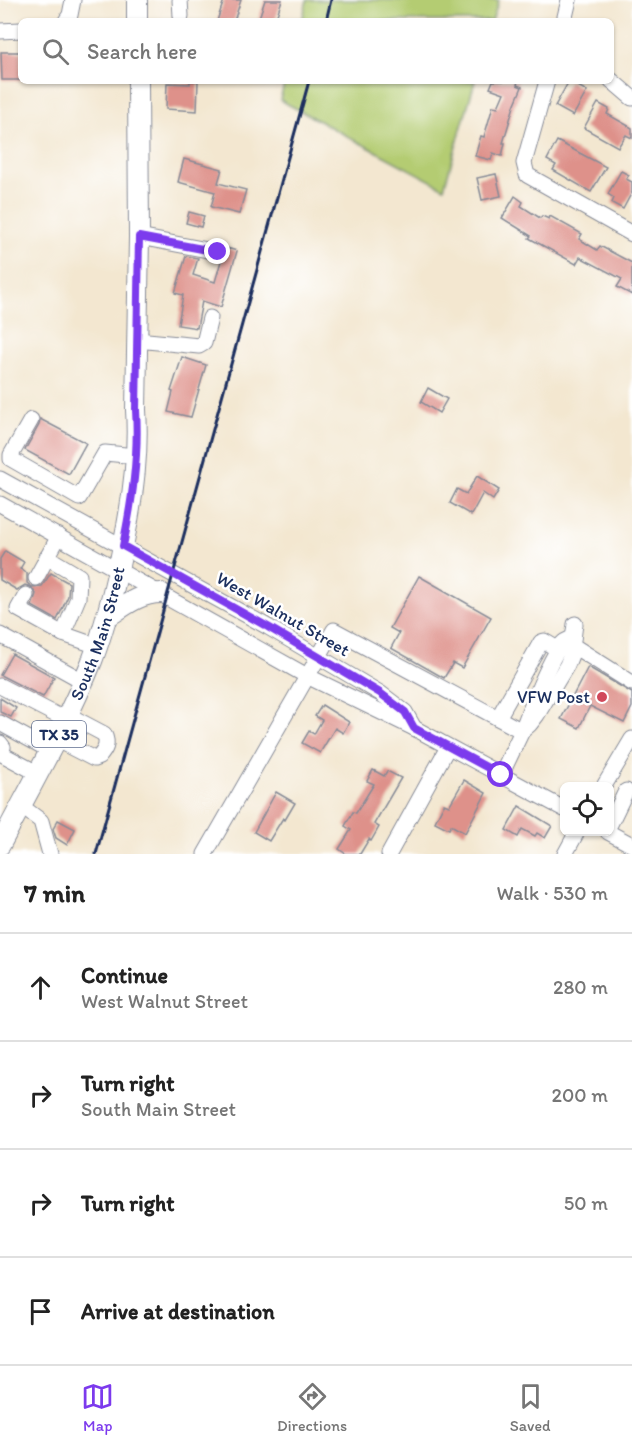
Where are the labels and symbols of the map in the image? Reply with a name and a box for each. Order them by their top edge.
route end [204,238,230,264]
street label: South Main Street [65,564,130,704]
street label: West Walnut Street [212,567,354,661]
place label: VFW Post [517,686,590,708]
marker: VFW Post [595,690,609,704]
road number: TX 35 [32,721,86,747]
route start [487,761,513,787]

